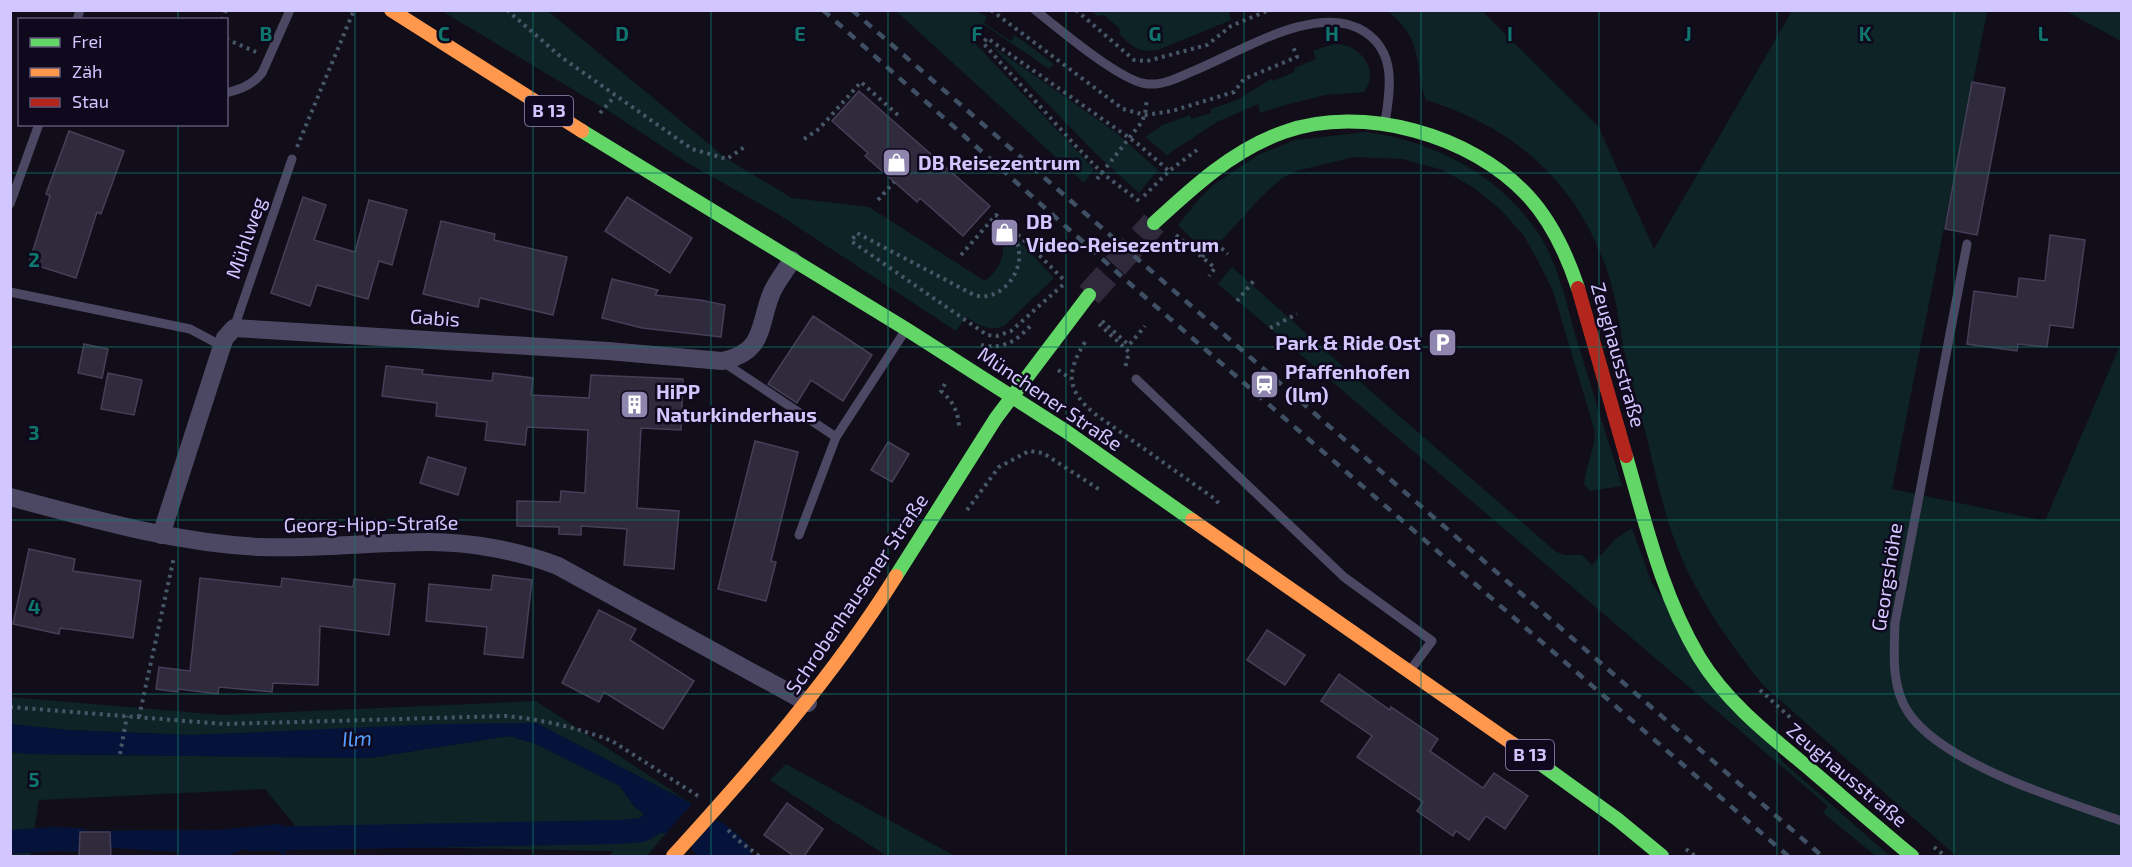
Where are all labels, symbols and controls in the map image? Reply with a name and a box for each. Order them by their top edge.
legend [18,18,228,126]
text: B [260,21,272,45]
text: C [438,21,450,45]
text: D [615,21,629,45]
text: E [794,21,806,45]
text: F [971,21,983,45]
text: G [1149,21,1161,45]
text: H [1325,21,1339,45]
text: I [1507,21,1513,45]
text: J [1684,21,1692,45]
text: K [1859,21,1872,45]
text: L [2038,21,2049,45]
text: Frei [72,30,103,52]
text: Zäh [72,60,103,82]
text: Stau [72,90,109,112]
road number: B 13 [525,96,573,126]
shop icon: DB Reisezentrum [881,147,913,179]
place label: DB Reisezentrum [918,150,1080,174]
street label: Mühlweg [220,194,270,282]
place label: DB Video-Reisezentrum [1026,209,1219,256]
shop icon: DB Video-Reisezentrum [989,217,1021,249]
text: 2 [28,247,40,271]
street label: Zeughausstraße [1587,279,1651,430]
street label: Gabis [409,303,461,331]
parking icon: Park & Ride Ost [1426,327,1458,359]
place label: Park & Ride Ost [1275,330,1421,354]
street label: Münchener Straße [974,341,1127,455]
place label: Pfaffenhofen (Ilm) [1285,359,1410,406]
station icon: Pfaffenhofen (Ilm) [1248,368,1280,400]
place label: HiPP Naturkinderhaus [656,379,817,426]
building icon: HiPP Naturkinderhaus [619,388,651,420]
text: 3 [28,420,40,444]
street label: Schrobenhausener Straße [780,489,932,698]
street label: Georg-Hipp-Straße [283,509,459,537]
street label: Georgshöhe [1866,521,1906,633]
text: 4 [28,594,41,618]
street label: Zeughausstraße [1783,717,1913,832]
water label: Ilm [341,724,373,751]
road number: B 13 [1506,740,1554,770]
text: 5 [28,767,40,791]

